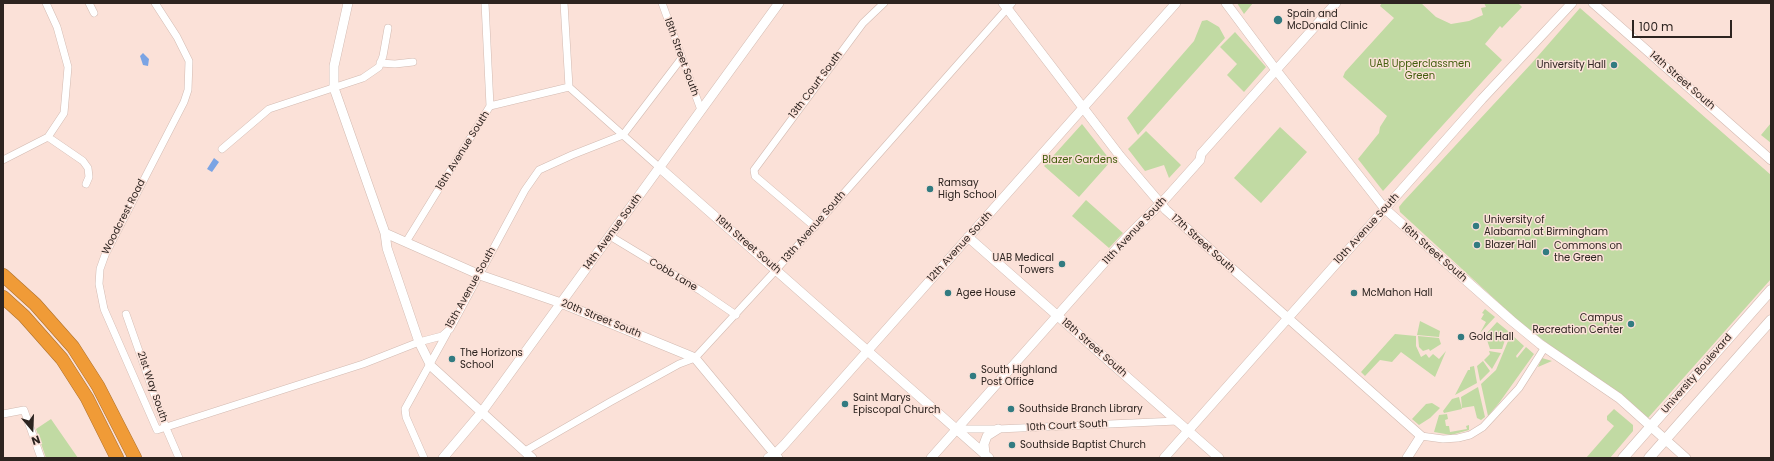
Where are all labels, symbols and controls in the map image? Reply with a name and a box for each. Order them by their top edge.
place label: Spain and McDonald Clinic [1287,8,1368,32]
scale bar [1634,12,1734,38]
marker: Spain and McDonald Clinic [1272,14,1284,26]
street label: 18th Street South [661,16,701,98]
text: 100 m [1639,18,1673,35]
street label: 13th Court South [787,49,845,121]
street label: 14th Street South [1647,49,1717,113]
park label: UAB Upperclassmen Green [1369,58,1471,82]
place label: University Hall [1537,59,1606,71]
marker: University Hall [1609,60,1619,70]
street label: 16th Avenue South [434,109,492,193]
park label: Blazer Gardens [1042,154,1118,166]
street label: Woodcrest Road [100,177,148,257]
place label: Ramsay High School [938,177,997,200]
marker: Ramsay High School [925,184,935,194]
street label: 13th Avenue South [780,189,848,265]
street label: 10th Avenue South [1332,191,1402,267]
street label: 14th Avenue South [581,192,645,272]
street label: 11th Avenue South [1101,195,1169,267]
street label: 12th Avenue South [925,209,995,285]
street label: 17th Street South [1169,212,1237,276]
street label: 19th Street South [713,213,783,277]
place label: University of Alabama at Birmingham [1484,214,1608,238]
street label: 16th Street South [1399,221,1469,285]
marker: University of Alabama at Birmingham [1471,221,1481,231]
place label: Blazer Hall [1485,239,1536,251]
marker: Blazer Hall [1472,240,1482,250]
place label: Commons on the Green [1554,240,1622,264]
street label: 15th Avenue South [444,245,498,331]
marker: Commons on the Green [1541,247,1551,257]
place label: UAB Medical Towers [992,252,1054,276]
street label: Cobb Lane [647,256,699,294]
marker: UAB Medical Towers [1057,259,1067,269]
place label: Agee House [956,287,1016,299]
place label: McMahon Hall [1362,287,1433,299]
marker: Agee House [943,288,953,298]
marker: McMahon Hall [1349,288,1359,298]
street label: 20th Street South [559,297,643,341]
place label: Campus Recreation Center [1533,312,1623,336]
street label: 18th Street South [1059,316,1129,380]
marker: Campus Recreation Center [1626,319,1636,329]
place label: Gold Hall [1469,331,1514,343]
marker: Gold Hall [1456,332,1466,342]
street label: University Boulevard [1659,332,1735,416]
place label: The Horizons School [460,347,523,370]
street label: 21st Way South [134,350,170,424]
marker: The Horizons School [447,354,457,364]
place label: South Highland Post Office [981,364,1057,388]
marker: South Highland Post Office [968,371,978,381]
place label: Saint Marys Episcopal Church [853,392,940,416]
marker: Saint Marys Episcopal Church [840,399,850,409]
place label: Southside Branch Library [1019,403,1143,415]
marker: Southside Branch Library [1006,404,1016,414]
north arrow [12,409,52,449]
street label: 10th Court South [1026,418,1108,434]
text: N [29,431,42,449]
place label: Southside Baptist Church [1020,439,1146,451]
marker: Southside Baptist Church [1007,440,1017,450]

